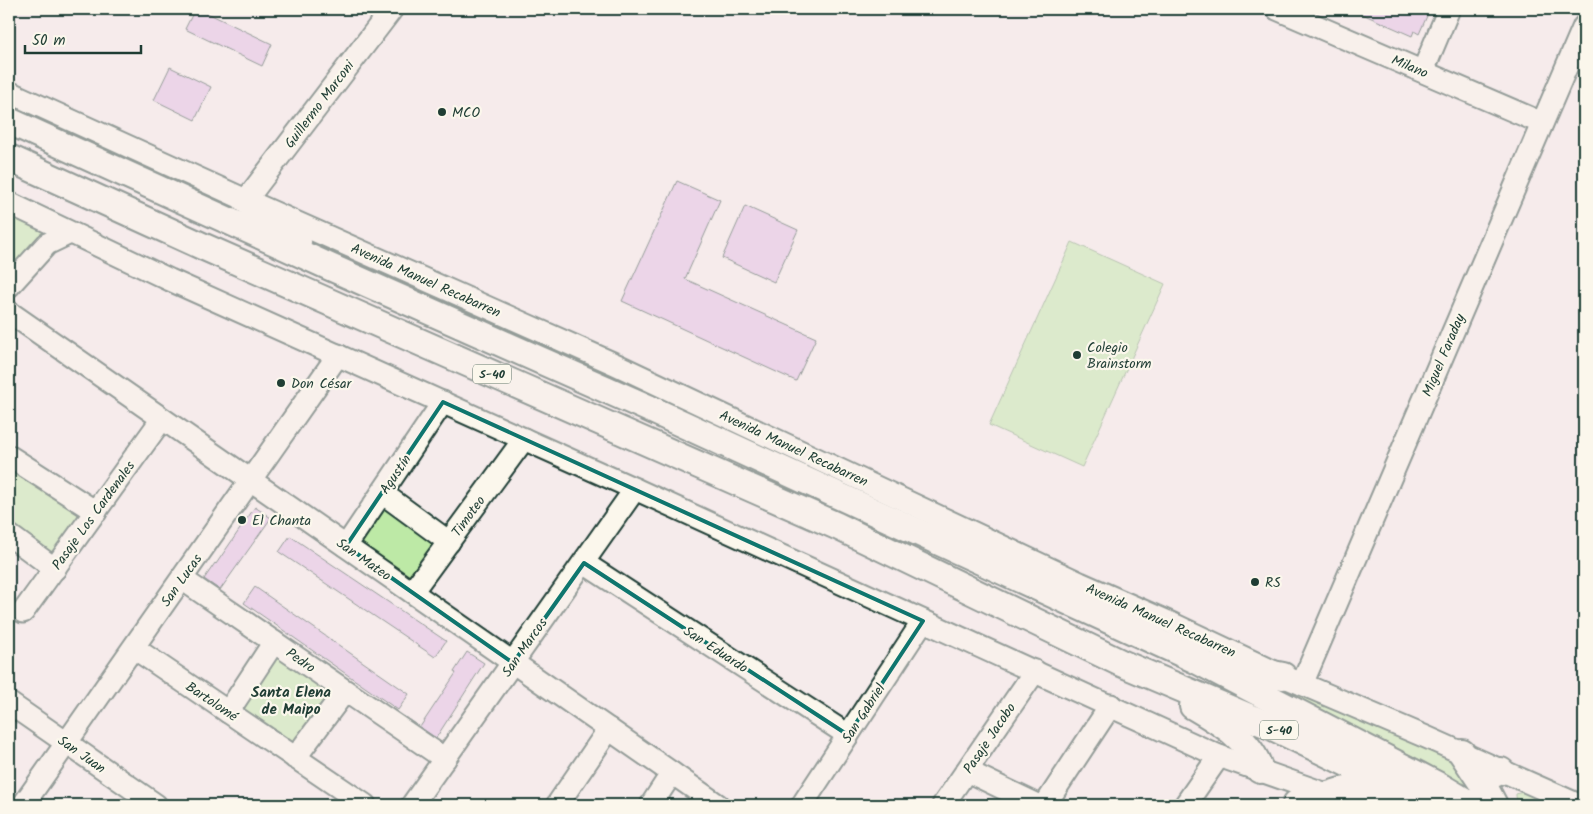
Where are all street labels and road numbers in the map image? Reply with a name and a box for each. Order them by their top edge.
street label: Milano [1388,49,1431,85]
street label: Guillermo Marconi [279,55,361,153]
street label: Avenida Manuel Recabarren [347,238,504,324]
street label: Miguel Faraday [1417,310,1471,400]
road number: S-40 [473,364,511,384]
street label: Avenida Manuel Recabarren [715,405,872,493]
street label: Agustín [374,450,417,499]
street label: Pasaje Los Cardenales [47,456,141,575]
street label: Timoteo [446,491,491,542]
street label: San Mateo [331,533,395,587]
street label: San Lucas [156,550,208,612]
street label: Avenida Manuel Recabarren [1082,578,1239,664]
street label: San Marcos [496,613,553,682]
street label: San Eduardo [679,621,752,679]
street label: Pedro [281,643,320,679]
street label: Bartolomé [181,676,243,728]
street label: San Gabriel [836,679,892,748]
street label: Pasaje Jacobo [958,699,1022,779]
road number: S-40 [1260,720,1298,740]
street label: San Juan [53,730,110,779]

